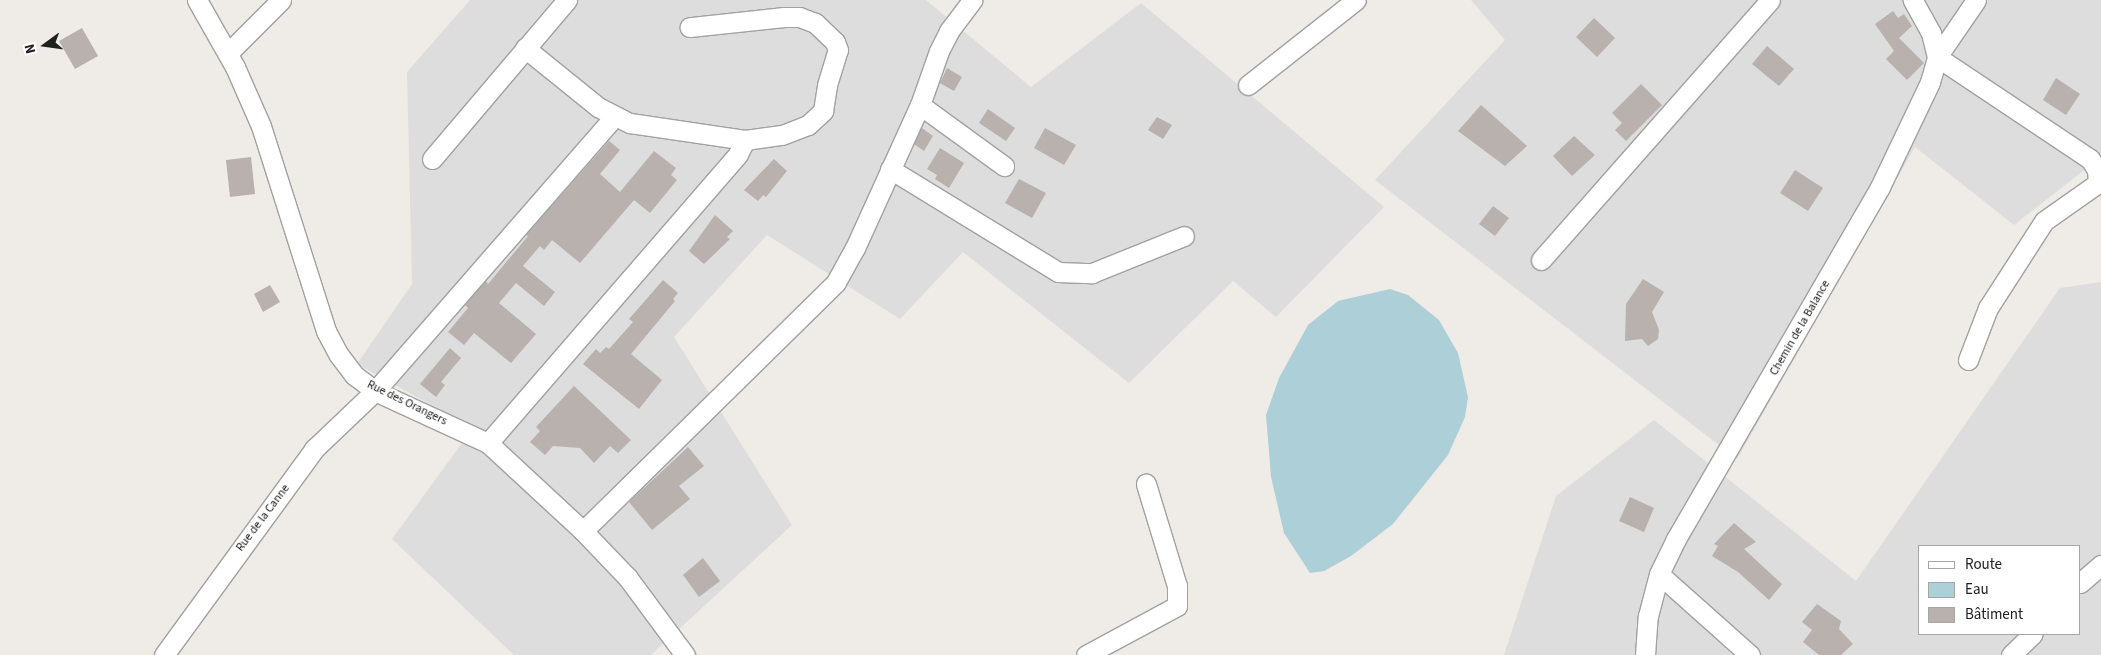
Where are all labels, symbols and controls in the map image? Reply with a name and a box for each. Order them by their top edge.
north arrow [20,20,70,70]
text: N [20,42,41,56]
street label: Chemin de la Balance [1767,278,1833,378]
street label: Rue des Orangers [365,377,449,429]
street label: Rue de la Canne [233,482,293,554]
legend [1918,545,2081,635]
text: Route [1965,554,2002,575]
text: Eau [1965,579,1989,600]
text: Bâtiment [1965,604,2023,625]

